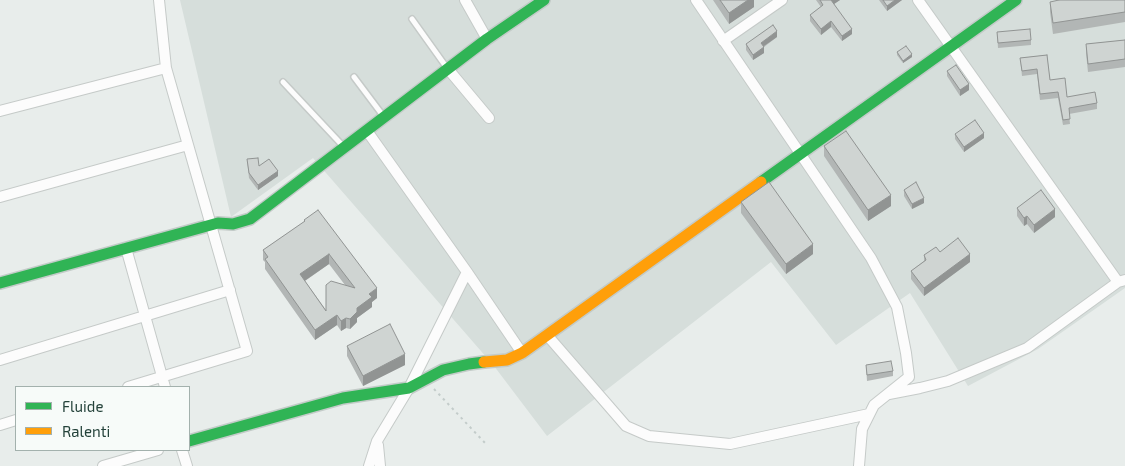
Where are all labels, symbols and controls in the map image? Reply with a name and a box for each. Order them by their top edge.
legend [15,386,190,451]
text: Fluide [62,397,103,415]
text: Ralenti [62,422,110,440]

